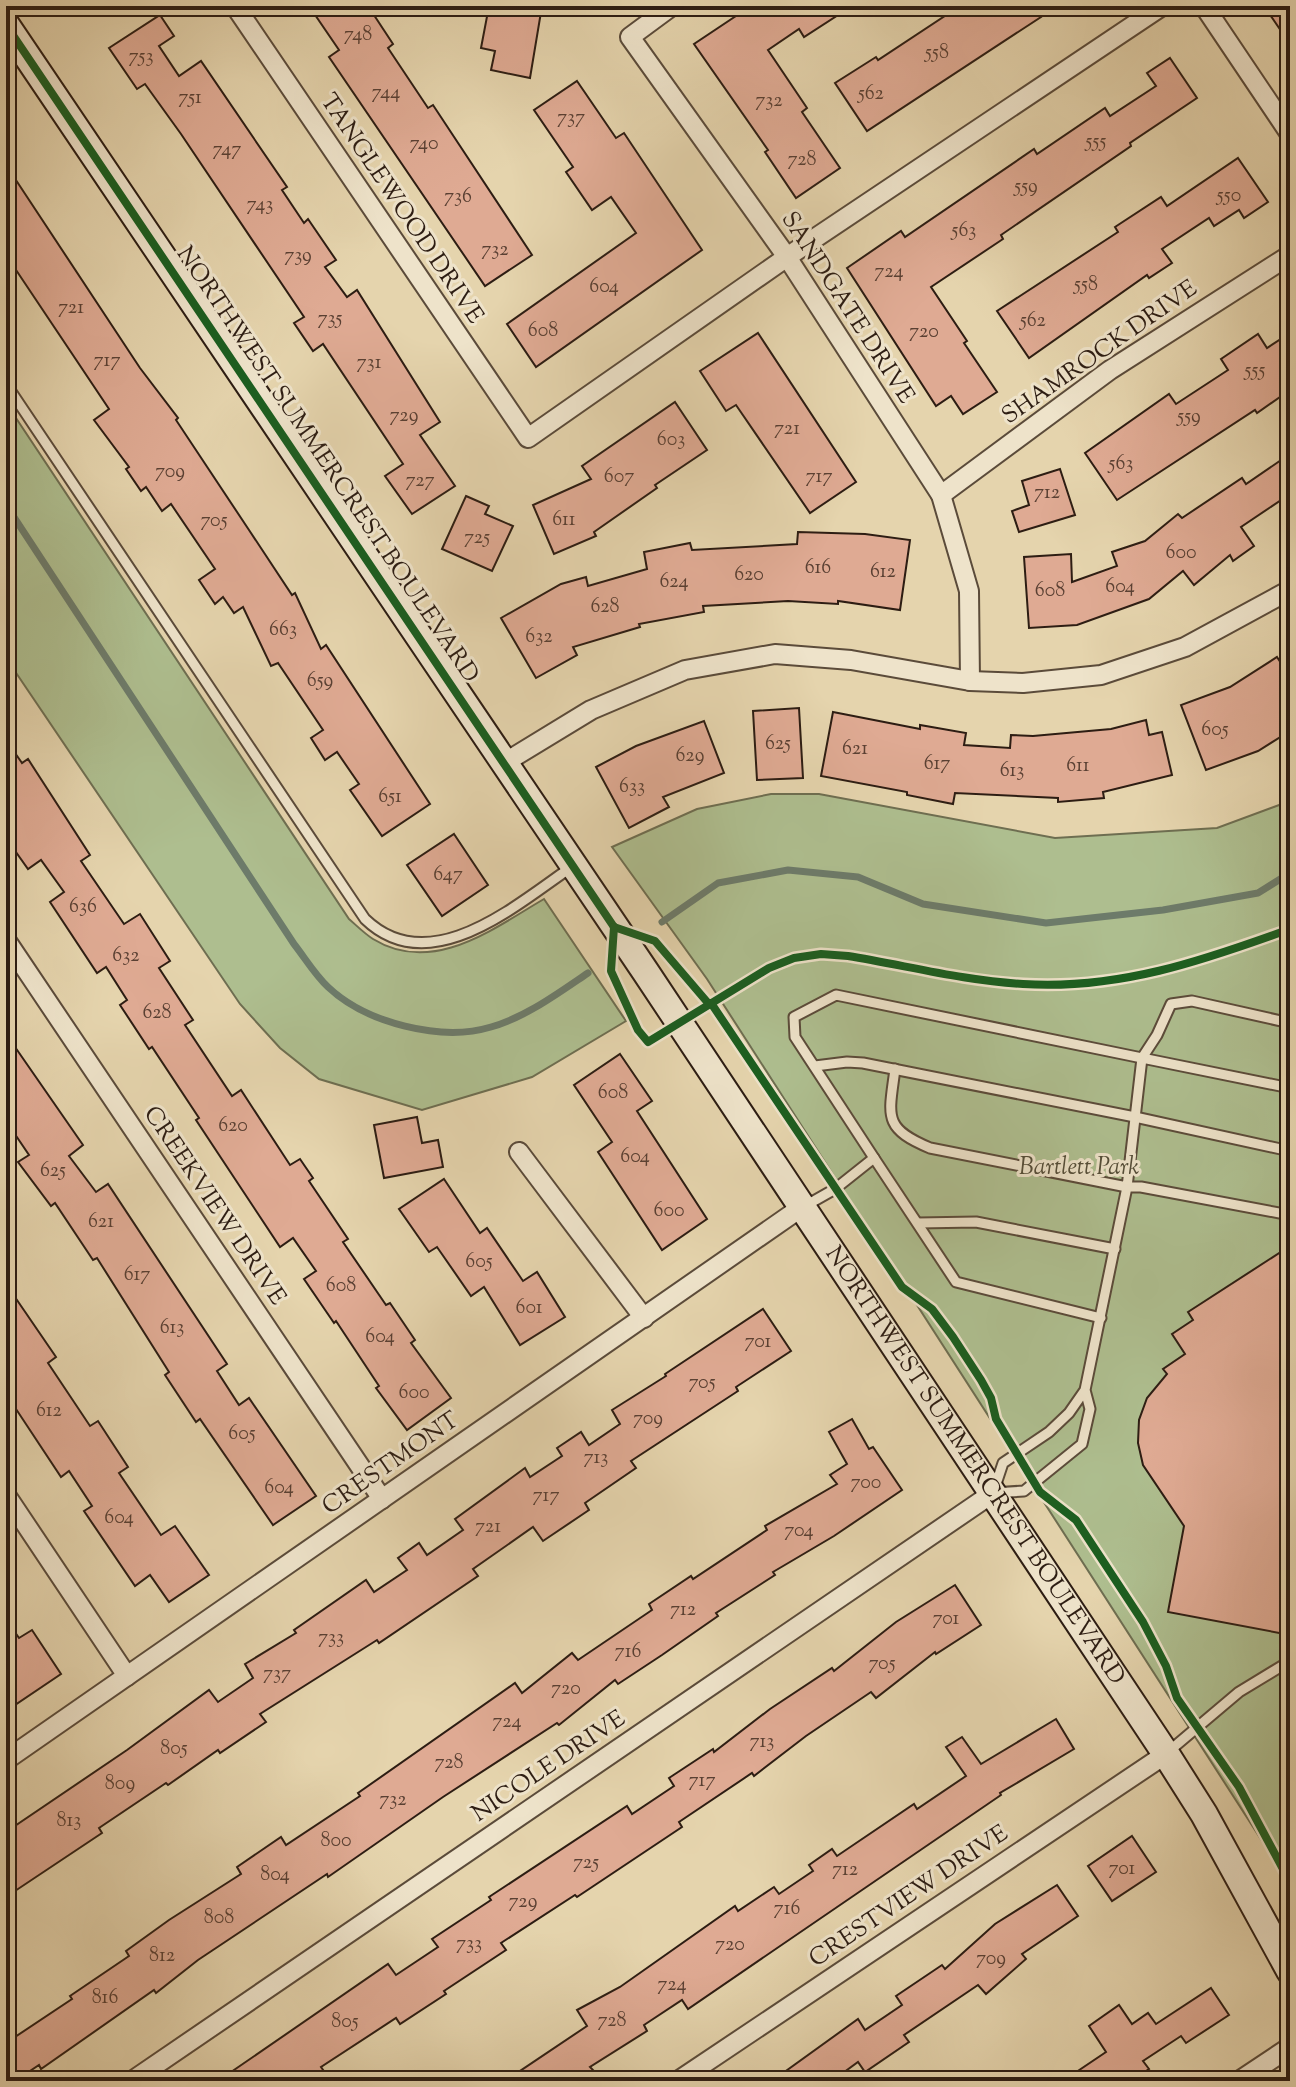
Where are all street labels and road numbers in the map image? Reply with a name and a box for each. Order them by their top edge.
street label: TANGLEWOOD DRIVE [311,87,491,331]
street label: SANDGATE DRIVE [772,205,922,411]
street label: NORTHWEST SUMMERCREST BOULEVARD [167,240,487,690]
street label: SHAMROCK DRIVE [995,272,1205,433]
street label: CREEKVIEW DRIVE [134,1100,294,1313]
street label: NORTHWEST SUMMERCREST BOULEVARD [816,1240,1133,1692]
street label: CRESTMONT [316,1404,466,1524]
street label: NICOLE DRIVE [465,1703,633,1831]
street label: CRESTVIEW DRIVE [803,1817,1016,1976]

